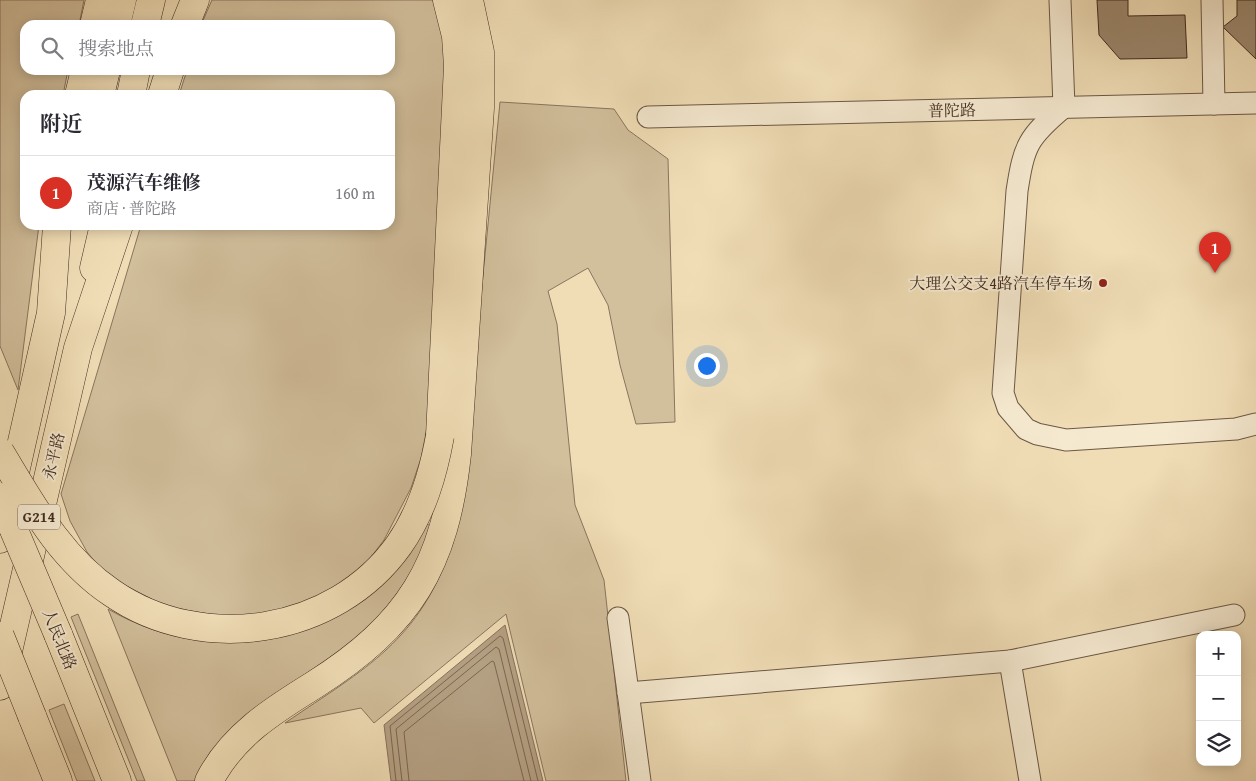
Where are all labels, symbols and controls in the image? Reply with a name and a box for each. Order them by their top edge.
search box [20,20,395,75]
icon: search [38,34,66,62]
text: 搜索地点 [78,34,154,62]
street label: 普陀路 [928,98,976,122]
text: 附近 [40,108,82,139]
text: 茂源汽车维修 [87,168,201,196]
text: 1 [52,181,60,205]
text: 160 m [335,181,375,205]
text: 商店 · 普陀路 [87,196,177,220]
pin: 1 [1199,232,1231,273]
place label: 大理公交支4路汽车停车场 [909,271,1093,295]
marker: 大理公交支4路汽车停车场 [1097,277,1109,289]
your location [694,353,720,379]
street label: 永平路 [36,430,70,482]
road number: G214 [18,504,60,530]
street label: 人民北路 [37,605,83,673]
map controls [1196,631,1241,766]
button: + [1196,631,1241,676]
button: − [1196,676,1241,721]
button: layers [1196,721,1241,766]

